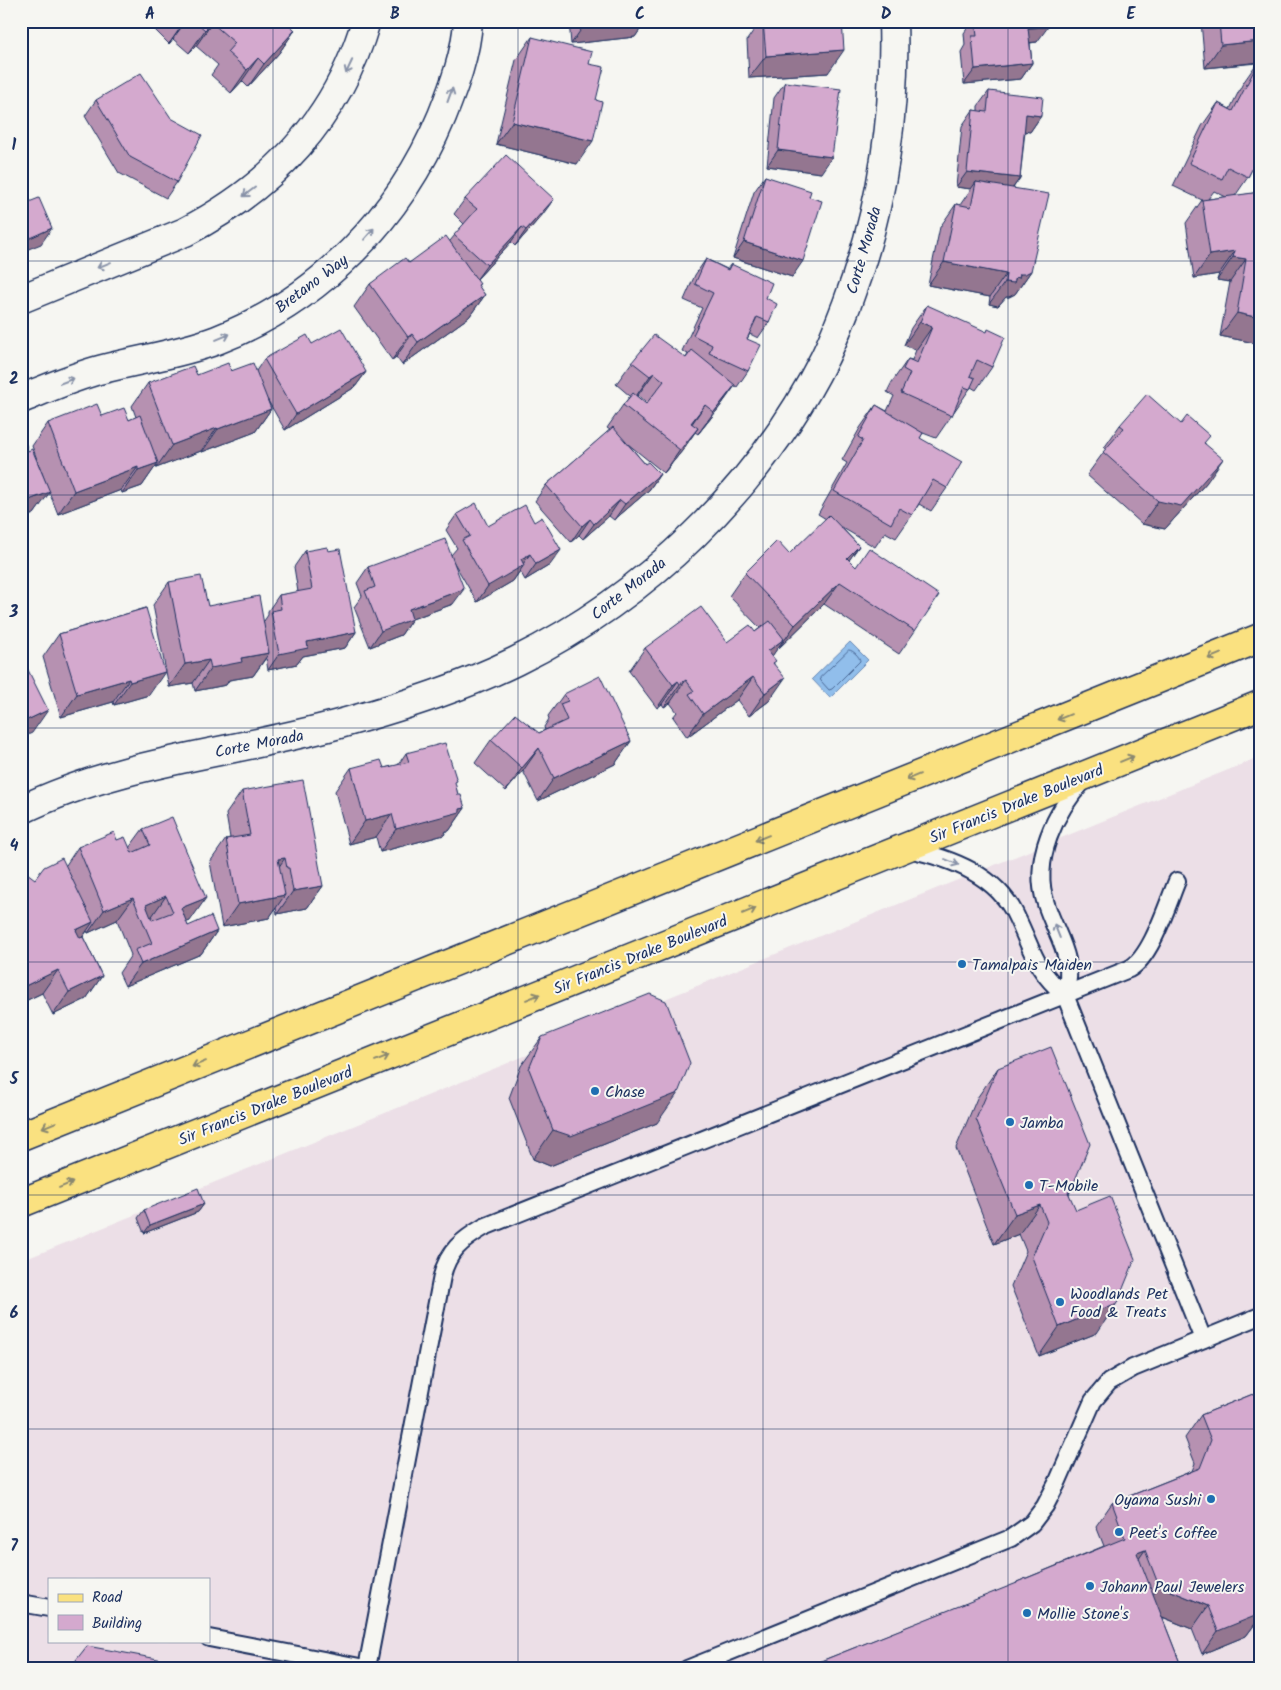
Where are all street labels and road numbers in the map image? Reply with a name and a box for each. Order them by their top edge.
street label: Corte Morada [840,204,889,297]
street label: Bretano Way [270,248,354,320]
street label: Corte Morada [586,552,672,627]
street label: Corte Morada [213,724,306,765]
street label: Sir Francis Drake Boulevard [926,758,1108,851]
street label: Sir Francis Drake Boulevard [550,909,732,1002]
street label: Sir Francis Drake Boulevard [175,1060,357,1153]

